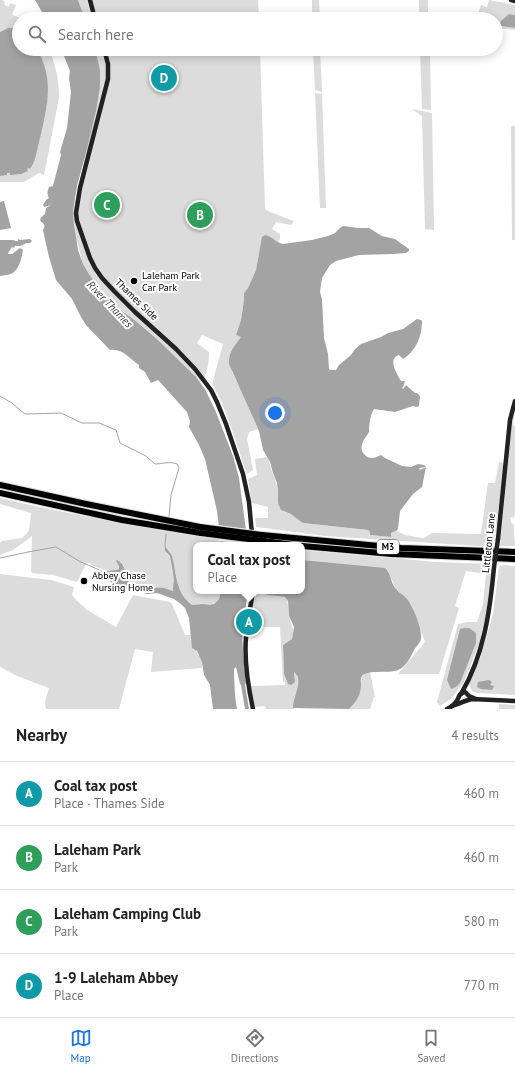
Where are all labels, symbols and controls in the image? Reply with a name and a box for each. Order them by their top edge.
search box [12,12,503,56]
icon: search [26,23,48,45]
text: Search here [58,25,134,44]
pin: D [151,63,177,93]
pin: C [94,190,120,220]
pin: B [187,200,213,230]
place label: Laleham Park Car Park [142,269,200,294]
street label: Thames Side [113,276,161,323]
marker: Laleham Park Car Park [129,276,139,286]
water label: River Thames [84,278,136,331]
your location [265,403,285,423]
street label: Littleton Lane [479,513,498,574]
road number: M3 [377,540,399,554]
popup [193,542,305,594]
text: Coal tax post [207,550,291,569]
place label: Abbey Chase Nursing Home [92,569,153,594]
text: Place [207,569,237,586]
marker: Abbey Chase Nursing Home [79,576,89,586]
pin: A [236,607,262,637]
text: Nearby [16,724,67,746]
text: 4 results [451,727,499,744]
text: Coal tax post [54,776,137,795]
text: A [25,785,33,802]
text: 460 m [464,785,499,802]
text: Place · Thames Side [54,795,165,812]
text: Laleham Park [54,840,141,859]
text: B [25,849,33,866]
text: 460 m [464,849,499,866]
text: Park [54,859,78,876]
text: Laleham Camping Club [54,904,201,923]
text: C [25,913,33,930]
text: 580 m [464,913,499,930]
text: Park [54,923,78,940]
text: 1-9 Laleham Abbey [54,968,178,987]
text: D [25,977,33,994]
text: 770 m [464,977,499,994]
text: Place [54,987,84,1004]
tab: Map [70,1027,92,1065]
tab: Directions [231,1027,278,1065]
tab: Saved [417,1027,445,1065]

